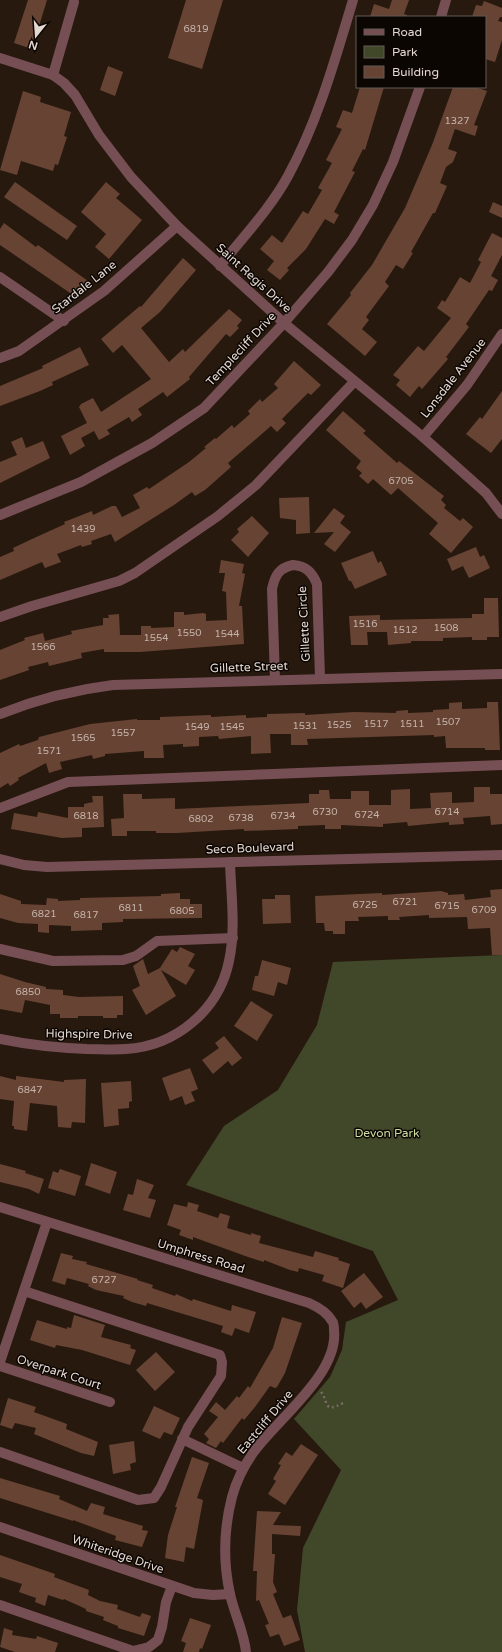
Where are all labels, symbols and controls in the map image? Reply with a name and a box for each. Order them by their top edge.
north arrow [16,16,56,56]
legend [356,16,486,88]
house number: 6819 [183,23,209,35]
text: Road [392,25,422,39]
text: N [27,38,39,53]
text: Park [392,45,418,59]
text: Building [392,65,439,79]
house number: 1327 [444,115,470,127]
street label: Saint Regis Drive [214,241,295,316]
street label: Stardale Lane [49,257,119,316]
street label: Templecliff Drive [203,309,279,389]
street label: Lonsdale Avenue [417,335,489,421]
house number: 6705 [388,475,414,487]
house number: 1439 [70,523,96,535]
street label: Gillette Circle [295,586,313,662]
house number: 1516 [352,618,378,630]
house number: 1508 [433,622,459,634]
house number: 1512 [392,624,418,636]
house number: 1550 [176,627,202,639]
house number: 1544 [214,628,240,640]
house number: 1554 [143,632,169,644]
house number: 1566 [30,641,56,653]
street label: Gillette Street [210,659,289,675]
house number: 1507 [435,716,461,728]
house number: 1517 [363,718,389,730]
house number: 1511 [399,718,425,730]
house number: 1525 [326,719,352,731]
house number: 1531 [292,720,318,732]
house number: 1549 [184,721,210,733]
house number: 1545 [219,721,245,733]
house number: 1557 [110,727,136,739]
house number: 1565 [70,732,96,744]
house number: 1571 [36,745,62,757]
house number: 6730 [312,806,338,818]
house number: 6714 [434,806,460,818]
house number: 6724 [354,809,380,821]
house number: 6818 [73,810,99,822]
house number: 6734 [270,810,296,822]
house number: 6738 [228,812,254,824]
house number: 6802 [188,813,214,825]
street label: Seco Boulevard [206,839,294,857]
house number: 6721 [392,896,418,908]
house number: 6725 [352,899,378,911]
house number: 6715 [434,900,460,912]
house number: 6811 [118,902,144,914]
house number: 6709 [471,904,497,916]
house number: 6805 [169,905,195,917]
house number: 6821 [31,908,57,920]
house number: 6817 [73,909,99,921]
house number: 6850 [15,986,41,998]
street label: Highspire Drive [45,1026,133,1042]
house number: 6847 [17,1084,43,1096]
park label: Devon Park [354,1126,420,1140]
street label: Umphress Road [156,1236,246,1276]
house number: 6727 [91,1274,117,1286]
street label: Overpark Court [15,1352,103,1392]
street label: Eastcliff Drive [234,1387,296,1457]
street label: Whiteridge Drive [70,1532,166,1576]

